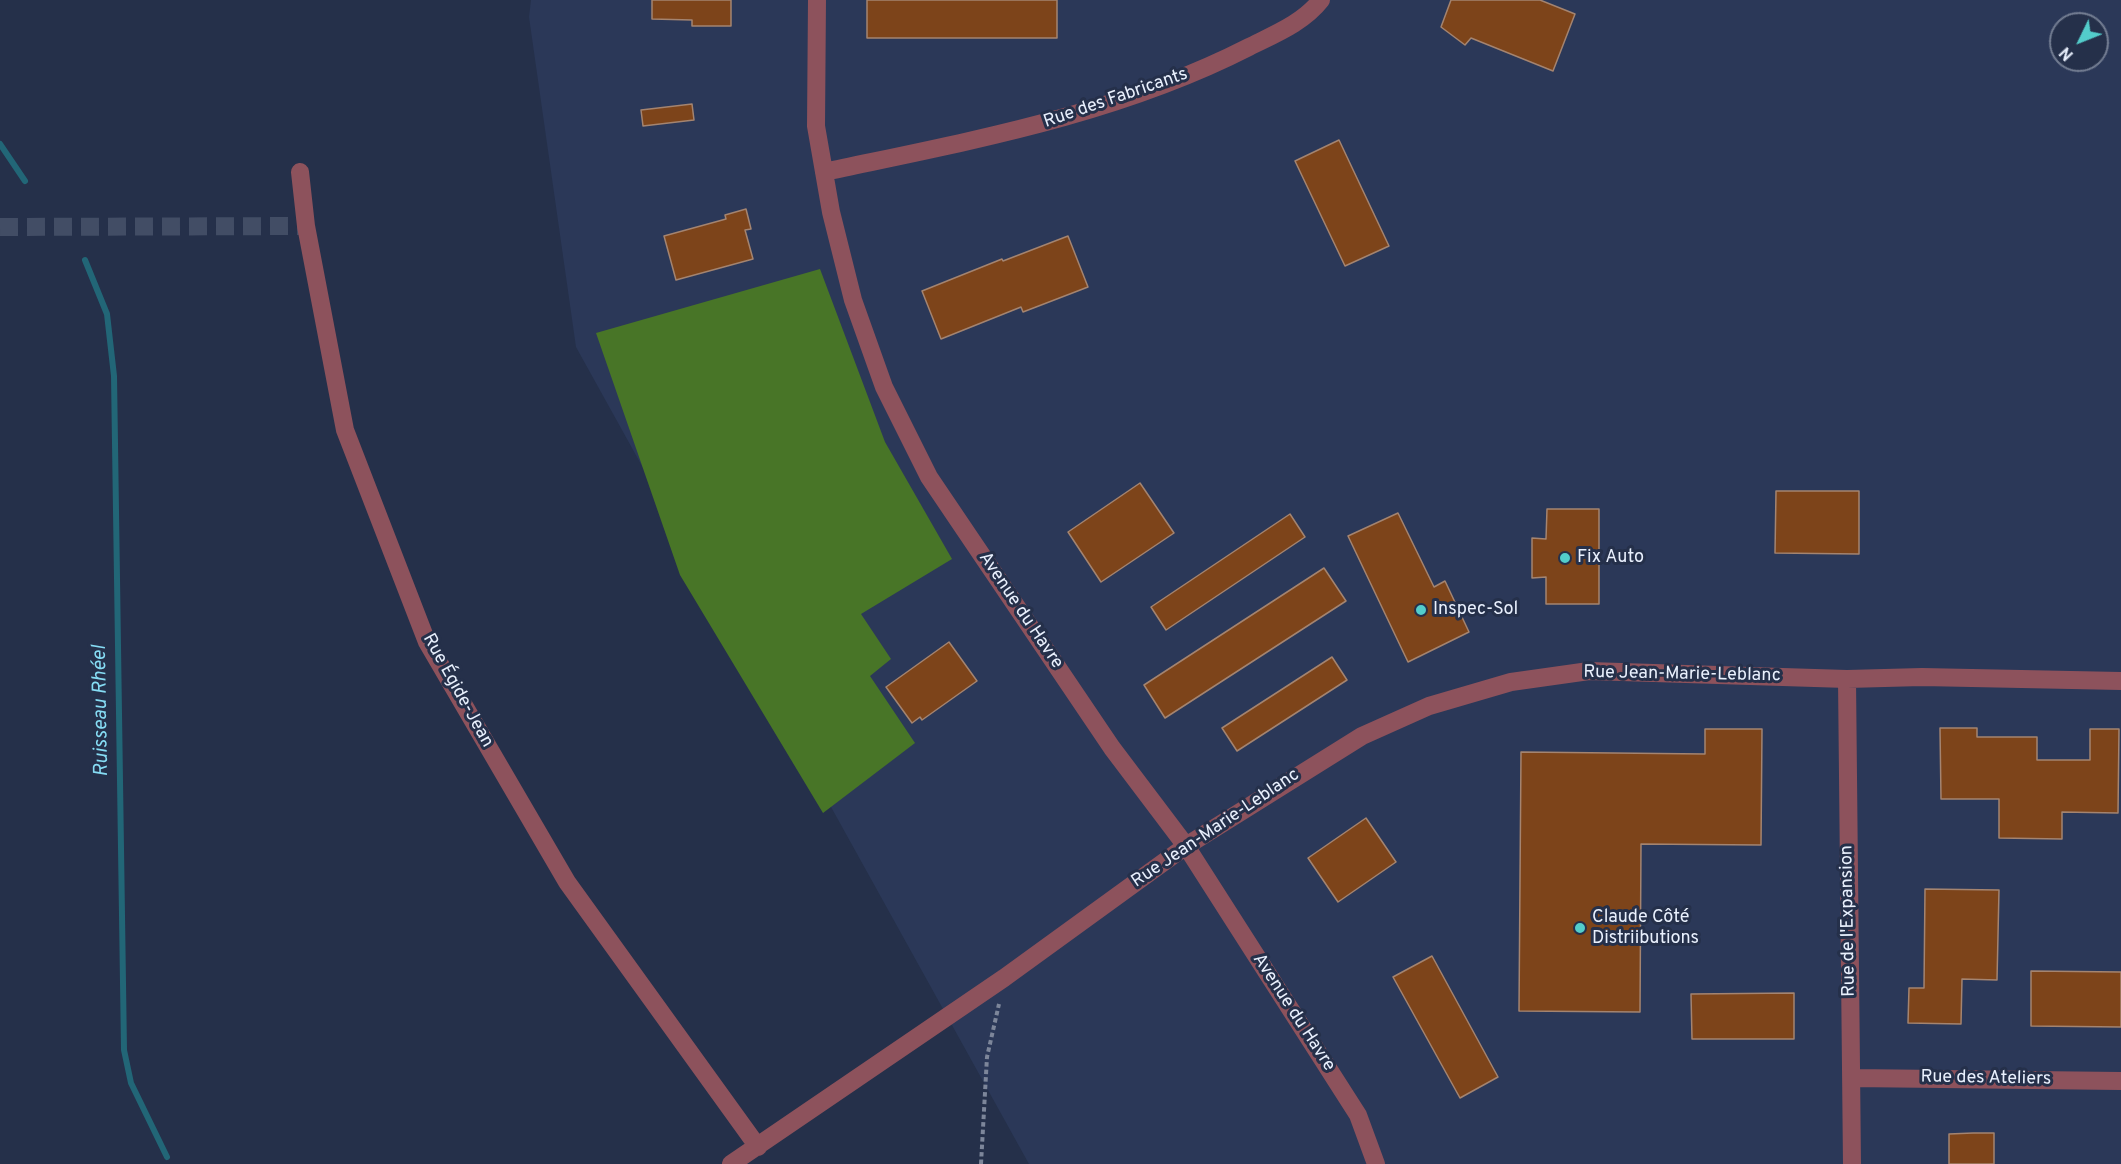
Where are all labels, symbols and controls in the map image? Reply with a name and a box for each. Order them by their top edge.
north arrow [2049,12,2109,72]
text: N [2056,42,2079,64]
street label: Rue des Fabricants [1041,64,1191,134]
place label: Fix Auto [1577,547,1644,569]
street label: Avenue du Havre [973,549,1067,673]
marker: Fix Auto [1558,551,1572,565]
place label: Inspec-Sol [1433,599,1518,621]
marker: Inspec-Sol [1414,603,1428,617]
street label: Rue Égide-Jean [417,630,497,752]
water label: Ruisseau Rhéel [89,645,115,777]
street label: Rue Jean-Marie-Leblanc [1583,662,1781,688]
street label: Rue Jean-Marie-Leblanc [1128,765,1304,893]
street label: Rue de l'Expansion [1837,845,1861,997]
place label: Claude Côté Distriibutions [1592,907,1699,950]
marker: Claude Côté Distriibutions [1573,921,1587,935]
street label: Avenue du Havre [1247,950,1339,1076]
street label: Rue des Ateliers [1920,1067,2052,1091]

